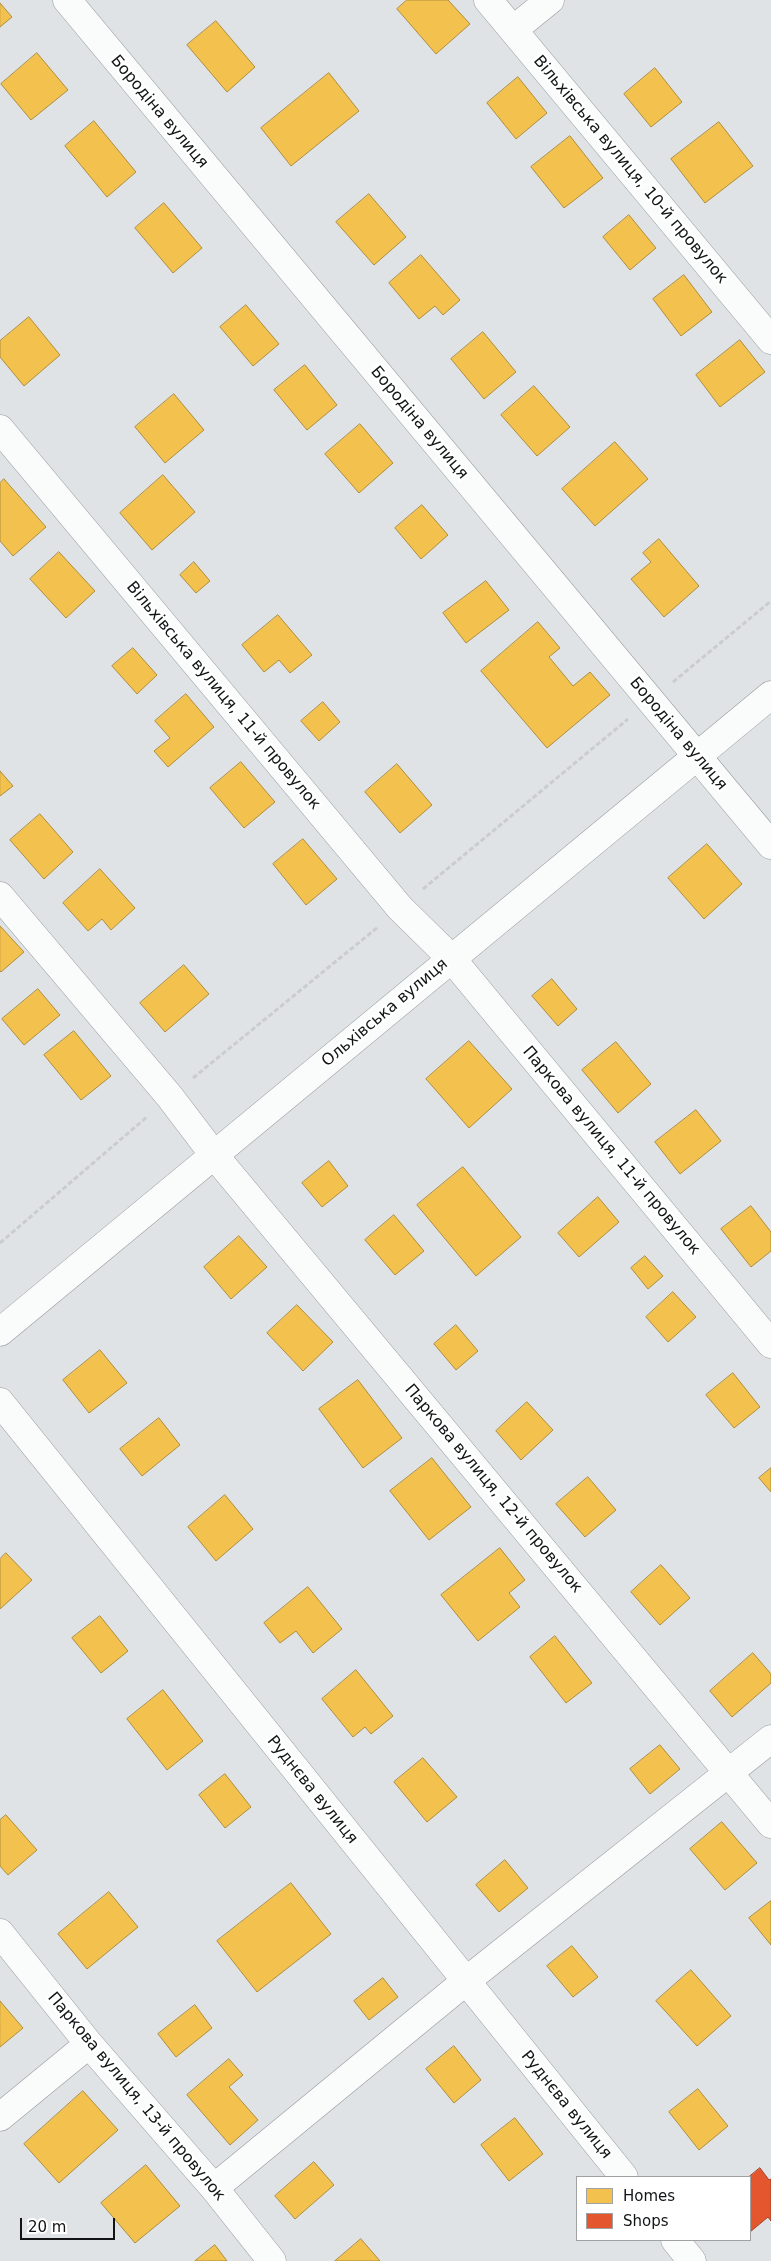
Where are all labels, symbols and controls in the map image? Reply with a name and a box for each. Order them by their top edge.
street label: Бородіна вулиця [106,52,212,172]
street label: Вільхівська вулиця, 10-й провулок [529,52,731,288]
street label: Бородіна вулиця [366,363,472,483]
street label: Вільхівська вулиця, 11-й провулок [122,578,324,814]
street label: Бородіна вулиця [625,674,731,794]
street label: Ольхівська вулиця [318,955,452,1071]
street label: Паркова вулиця, 11-й провулок [518,1043,704,1259]
street label: Паркова вулиця, 12-й провулок [400,1381,586,1597]
street label: Руднєва вулиця [262,1732,362,1848]
street label: Паркова вулиця, 13-й провулок [43,1989,229,2205]
street label: Руднєва вулиця [516,2047,616,2163]
legend [576,2176,751,2241]
text: Homes [623,2187,675,2205]
scale bar [22,2208,118,2240]
text: Shops [623,2212,669,2230]
text: 20 m [28,2218,66,2236]

